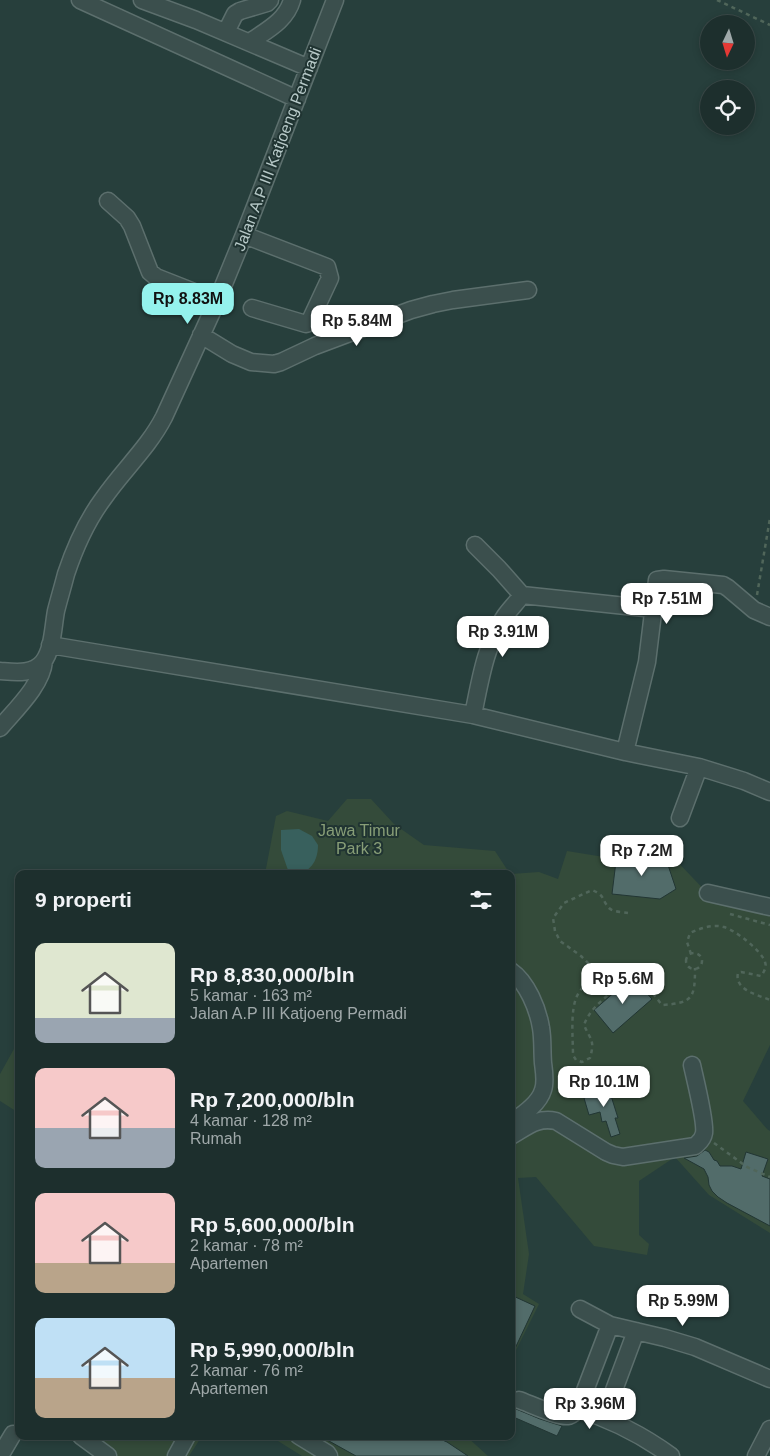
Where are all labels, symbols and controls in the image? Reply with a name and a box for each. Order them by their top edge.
north arrow [700,15,755,70]
map controls [700,15,755,135]
street label: Jalan A.P III Katjoeng Permadi [231,45,324,253]
button: locate [700,80,755,135]
pin: Rp 8.83M [136,282,240,325]
text: Rp 8.83M [153,290,223,307]
pin: Rp 5.84M [305,304,409,347]
text: Rp 5.84M [322,312,392,329]
pin: Rp 7.51M [615,582,719,625]
text: Rp 7.51M [632,590,702,607]
pin: Rp 3.91M [451,616,555,658]
text: Rp 3.91M [468,623,538,640]
park label: Jawa Timur Park 3 [318,822,401,857]
pin: Rp 7.2M [596,834,688,877]
text: Rp 7.2M [611,842,673,859]
icon: filters [467,886,495,914]
text: 9 properti [35,888,132,911]
pin: Rp 5.6M [577,962,669,1005]
icon: home [75,963,135,1023]
text: Rp 8,830,000/bln [190,963,355,986]
text: Rp 5.6M [592,970,654,987]
text: 5 kamar · 163 m² [190,987,312,1004]
text: Jalan A.P III Katjoeng Permadi [190,1005,407,1022]
pin: Rp 10.1M [552,1066,656,1108]
text: Rp 10.1M [569,1073,639,1090]
icon: home [75,1088,135,1148]
text: Rp 7,200,000/bln [190,1088,355,1111]
text: 4 kamar · 128 m² [190,1112,312,1129]
text: Rumah [190,1130,242,1147]
icon: home [75,1213,135,1273]
text: Rp 5,600,000/bln [190,1213,355,1236]
text: 2 kamar · 78 m² [190,1237,303,1254]
text: Apartemen [190,1255,268,1272]
pin: Rp 5.99M [631,1284,735,1327]
text: Rp 5.99M [648,1292,718,1309]
icon: home [75,1338,135,1398]
text: Rp 5,990,000/bln [190,1338,355,1361]
text: 2 kamar · 76 m² [190,1362,303,1379]
text: Apartemen [190,1380,268,1397]
pin: Rp 3.96M [538,1388,642,1430]
text: Rp 3.96M [555,1395,625,1412]

